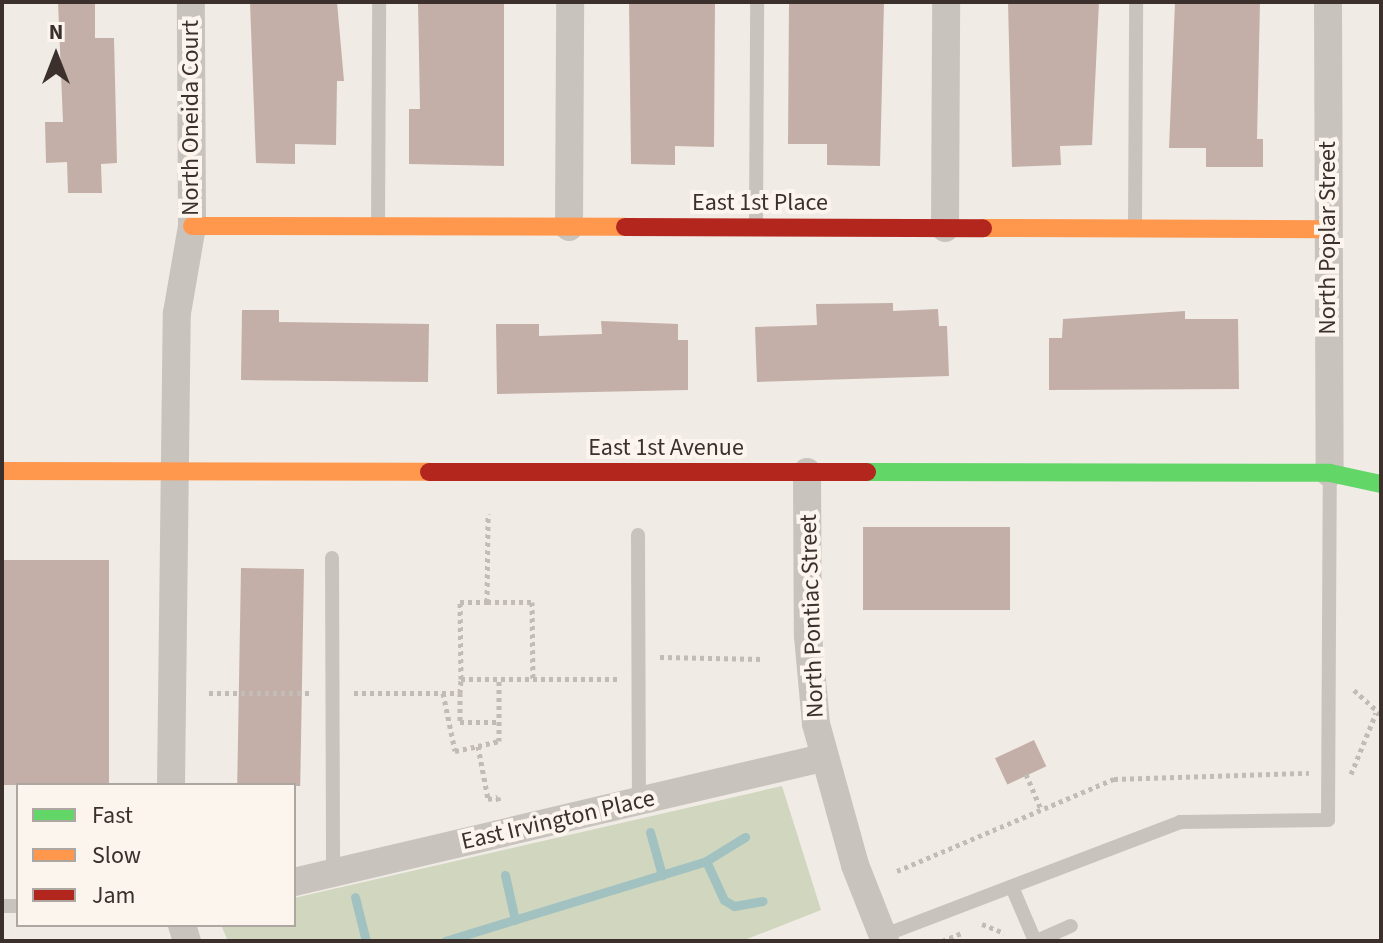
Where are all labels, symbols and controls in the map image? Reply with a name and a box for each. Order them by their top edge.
north arrow [16,16,96,96]
text: N [49,16,63,48]
street label: North Oneida Court [177,20,205,216]
street label: North Poplar Street [1314,141,1342,335]
street label: East 1st Place [692,189,828,217]
street label: East 1st Avenue [588,434,744,462]
street label: North Pontiac Street [794,514,830,718]
legend [16,783,296,927]
street label: East Irvington Place [458,784,658,856]
text: Fast [92,798,133,833]
text: Slow [92,838,141,873]
text: Jam [92,878,136,913]

